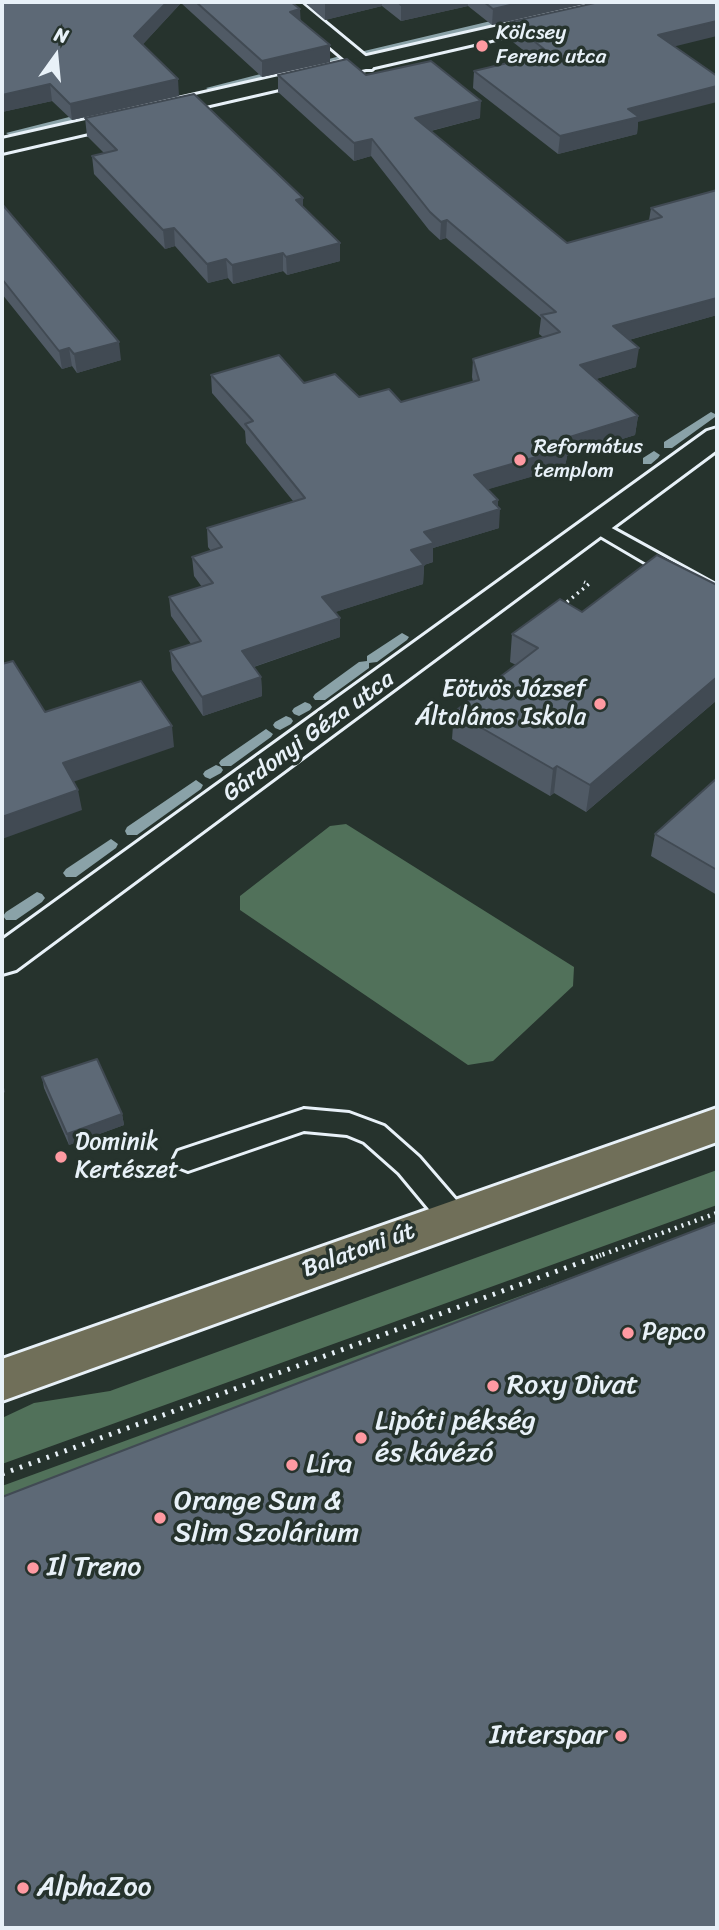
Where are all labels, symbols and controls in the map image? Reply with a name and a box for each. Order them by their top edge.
text: N [51,18,72,53]
north arrow [21,21,91,91]
place label: Kölcsey Ferenc utca [496,21,606,71]
marker: Kölcsey Ferenc utca [474,38,490,54]
place label: Református templom [534,435,643,485]
marker: Református templom [512,452,528,468]
street label: Gárdonyi Géza utca [218,665,400,809]
place label: Eötvös József Általános Iskola [415,676,586,732]
marker: Eötvös József Általános Iskola [592,696,608,712]
place label: Dominik Kertészet [75,1129,179,1185]
marker: Dominik Kertészet [53,1149,69,1165]
street label: Balatoni út [299,1217,419,1285]
place label: Pepco [642,1319,706,1347]
marker: Pepco [620,1325,636,1341]
place label: Roxy Divat [507,1369,638,1403]
marker: Roxy Divat [485,1378,501,1394]
place label: Lipóti pékség és kávézó [375,1405,536,1471]
marker: Lipóti pékség és kávézó [353,1430,369,1446]
place label: Líra [306,1448,352,1482]
marker: Líra [284,1457,300,1473]
place label: Orange Sun & Slim Szolárium [174,1485,359,1551]
marker: Orange Sun & Slim Szolárium [152,1510,168,1526]
place label: Il Treno [47,1551,142,1585]
marker: Il Treno [25,1560,41,1576]
place label: Interspar [490,1719,607,1753]
marker: Interspar [613,1728,629,1744]
place label: AlphaZoo [37,1871,152,1905]
marker: AlphaZoo [15,1880,31,1896]

